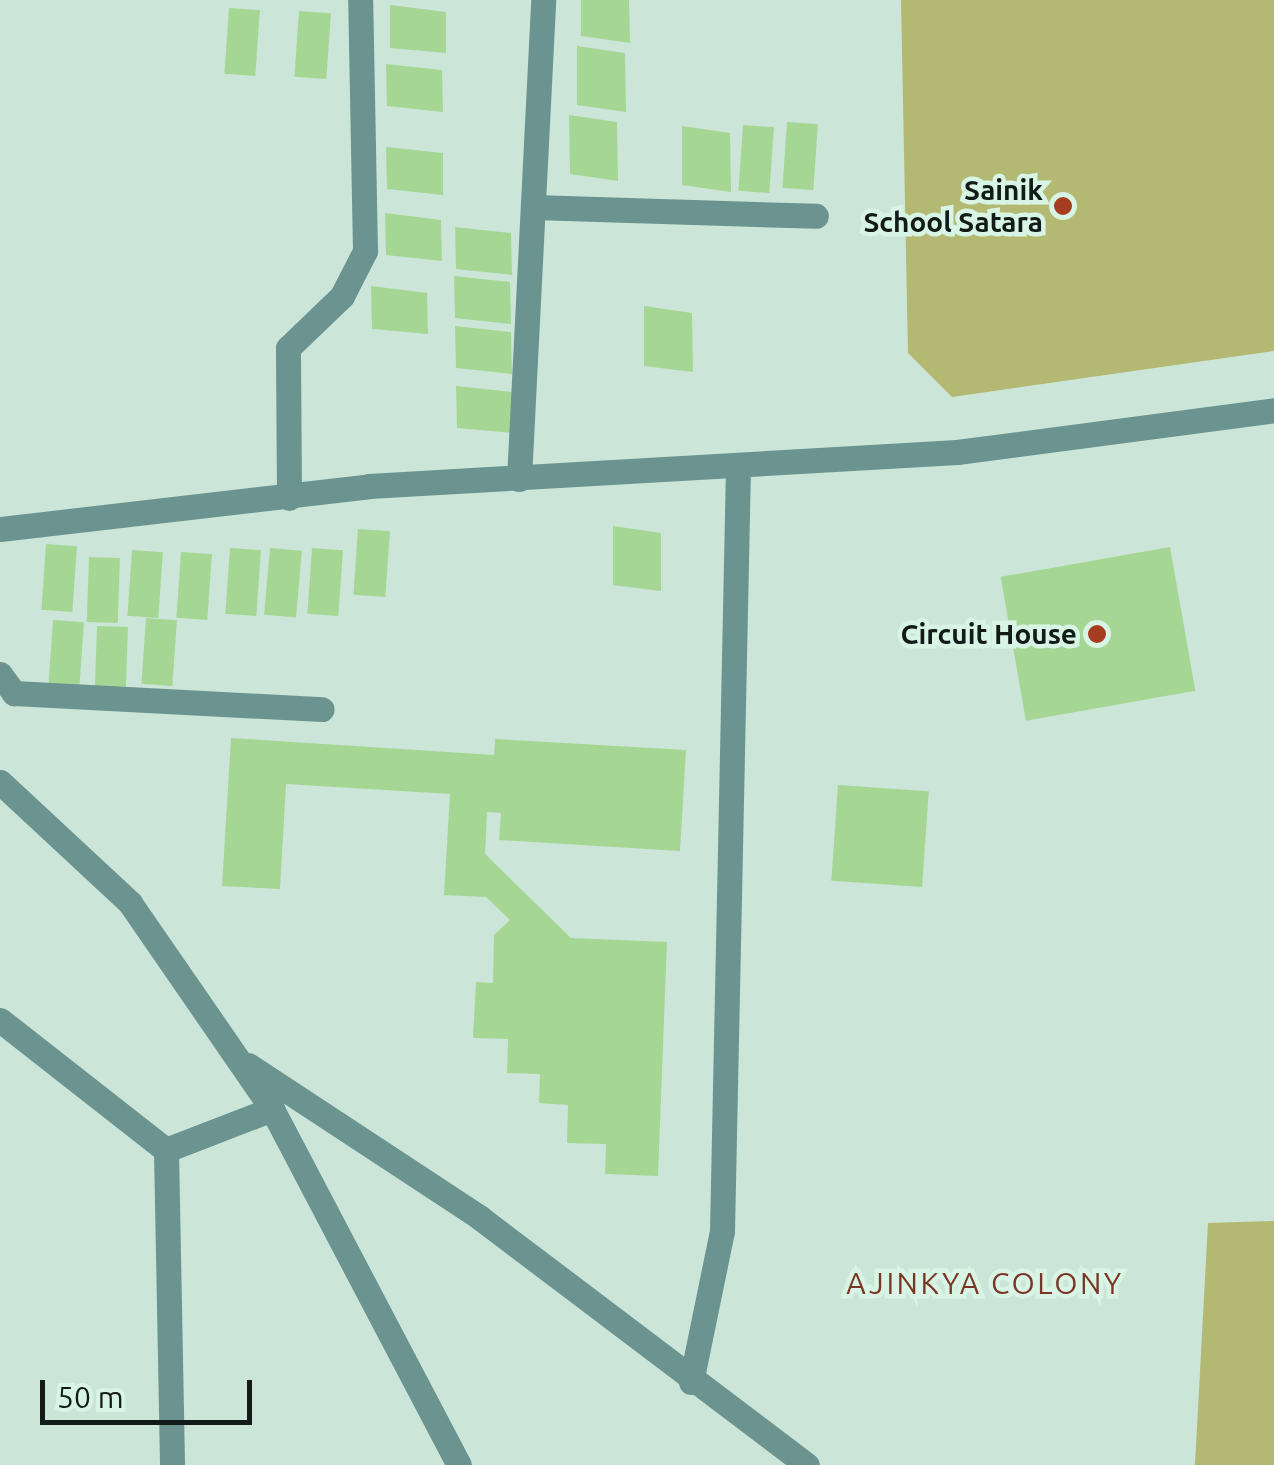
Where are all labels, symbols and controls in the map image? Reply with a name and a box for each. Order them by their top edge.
place label: Sainik School Satara [863,173,1043,239]
marker: Sainik School Satara [1052,195,1074,217]
place label: Circuit House [901,617,1077,651]
marker: Circuit House [1086,623,1108,645]
district label: AJINKYA COLONY [846,1265,1124,1301]
scale bar [45,1360,258,1422]
text: 50 m [57,1380,124,1414]

